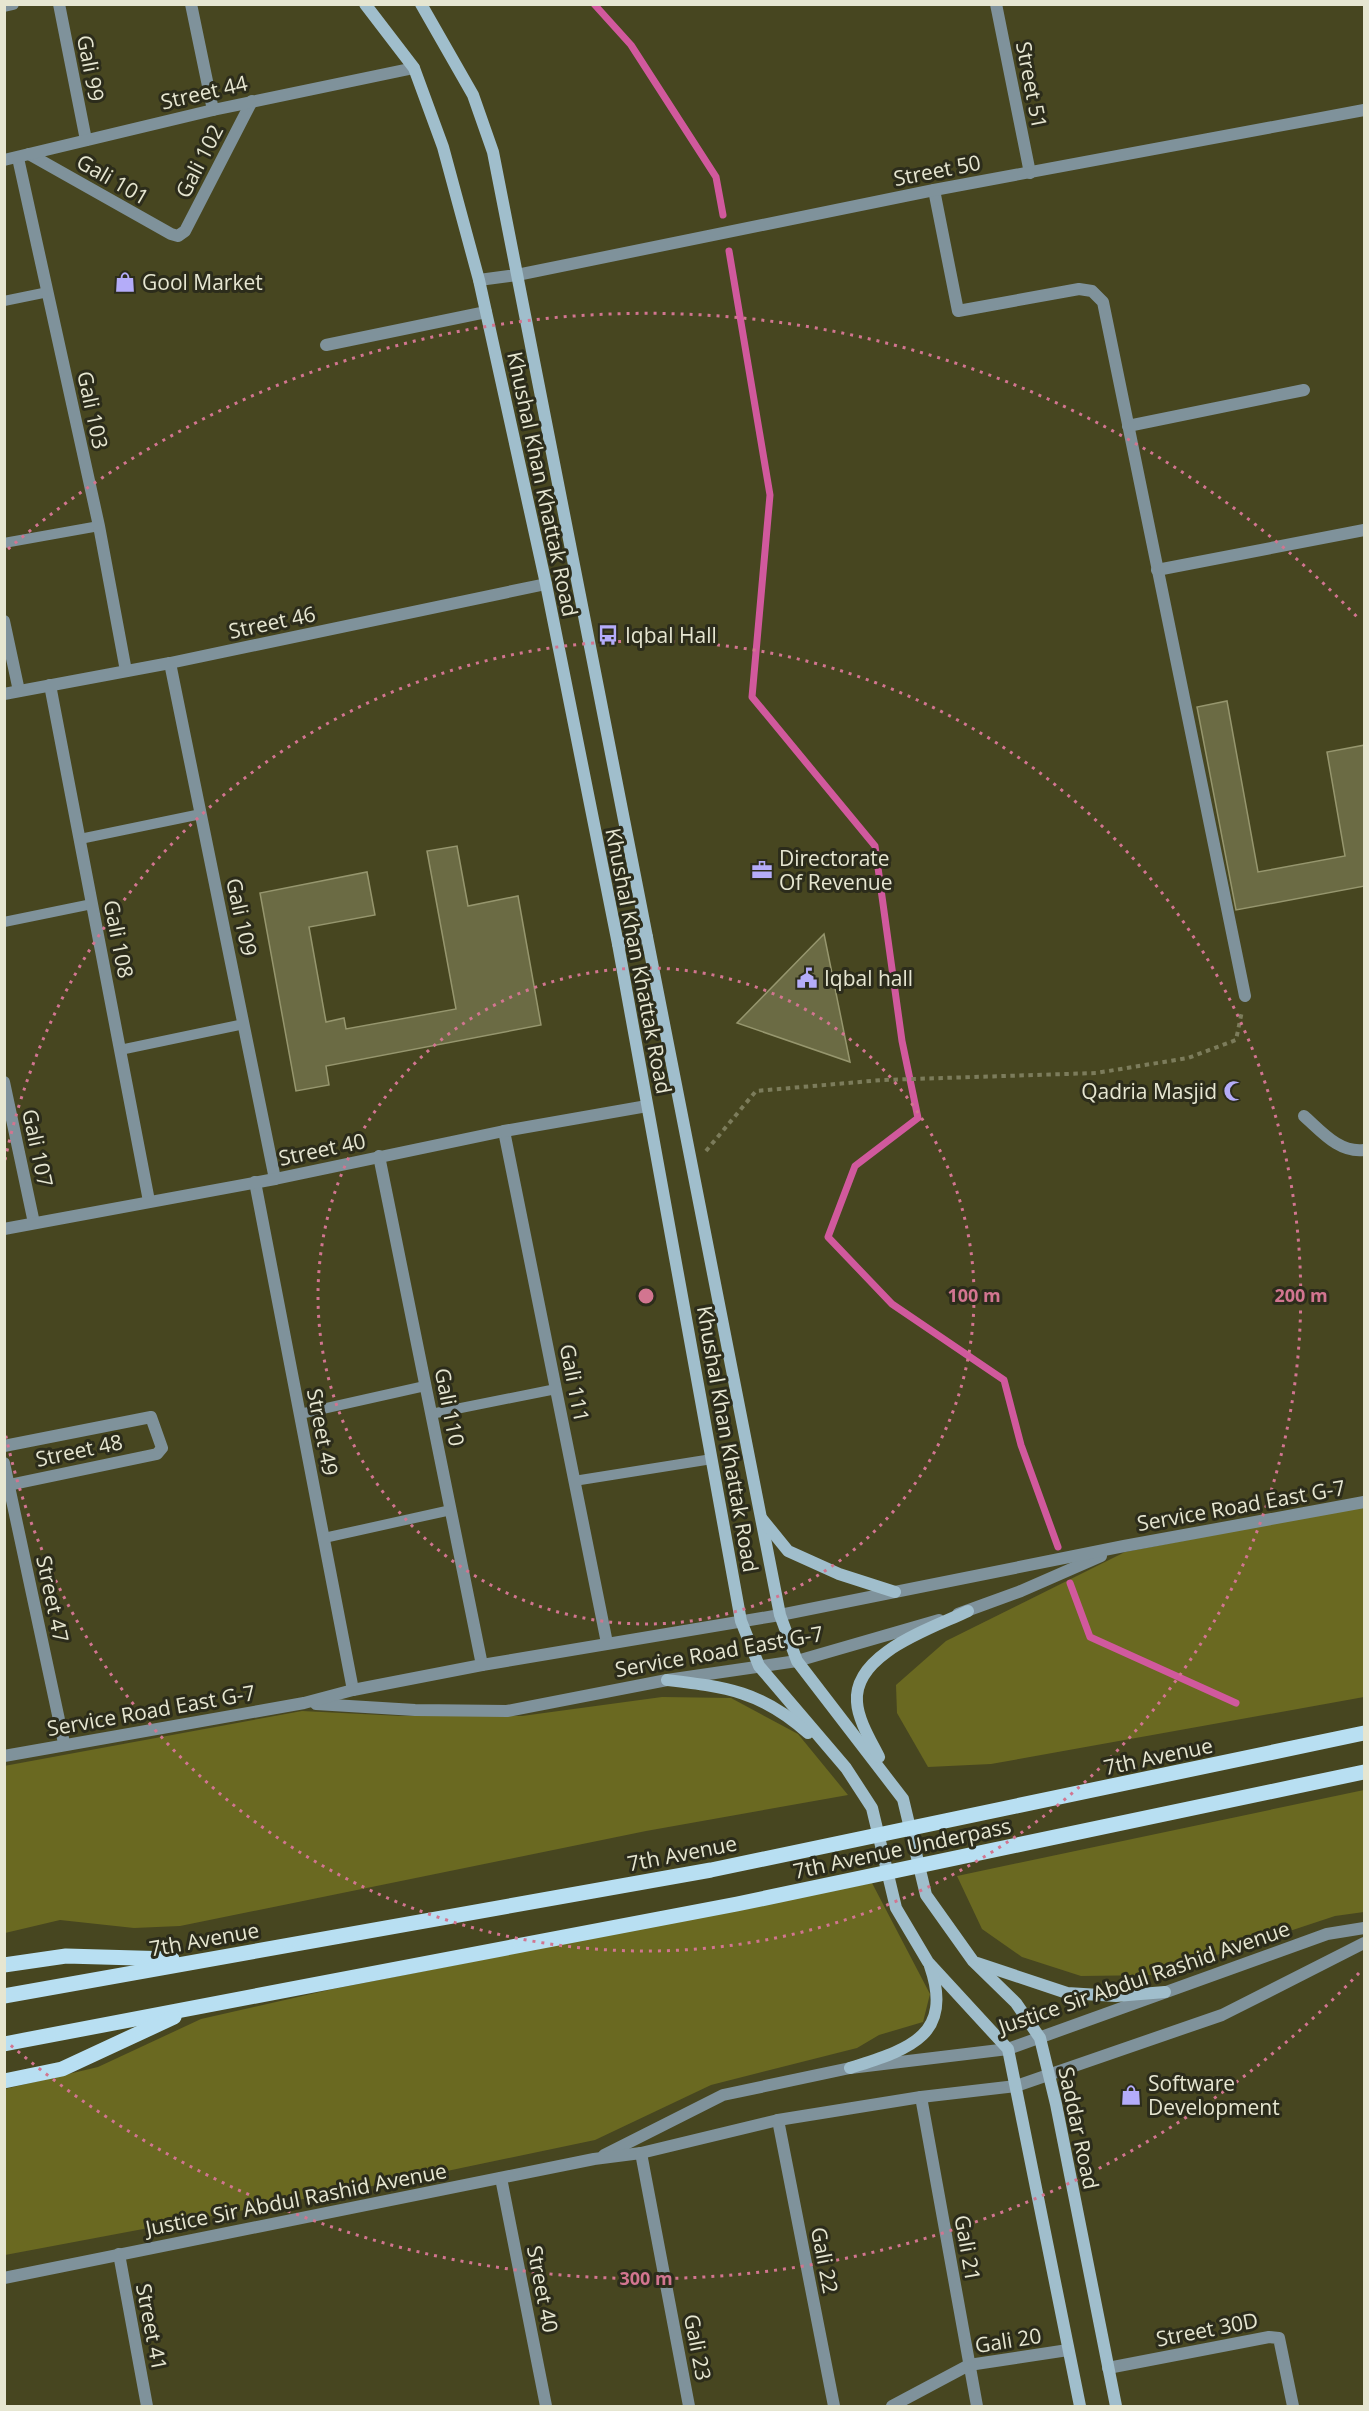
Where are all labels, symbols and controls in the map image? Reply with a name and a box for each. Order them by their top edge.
street label: Gali 99 [71,32,111,104]
street label: Street 51 [1010,39,1054,131]
street label: Street 44 [158,68,250,116]
street label: Gali 102 [169,119,229,203]
street label: Gali 101 [72,147,154,211]
street label: Street 50 [891,148,983,192]
place label: Gool Market [142,268,263,296]
shop icon: Gool Market [113,270,137,294]
street label: Khushal Khan Khattak Road [501,349,585,619]
street label: Gali 103 [71,368,115,452]
street label: Street 46 [226,599,318,645]
place label: Iqbal Hall [625,621,717,649]
bus stop icon: Iqbal Hall [596,623,620,647]
street label: Khushal Khan Khattak Road [599,826,679,1096]
place label: Directorate Of Revenue [779,844,892,896]
office icon: Directorate Of Revenue [750,858,774,882]
street label: Gali 109 [220,875,264,959]
street label: Gali 108 [98,898,140,980]
place label: Iqbal hall [824,964,913,992]
public building icon: Iqbal hall [795,966,819,990]
place label: Qadria Masjid [1081,1077,1217,1105]
mosque icon: Qadria Masjid [1222,1079,1246,1103]
street label: Gali 107 [16,1106,60,1190]
street label: Street 40 [276,1126,368,1172]
text: 100 m [947,1283,1001,1307]
text: 200 m [1274,1283,1328,1307]
centre of rings [636,1286,656,1306]
street label: Khushal Khan Khattak Road [691,1303,765,1575]
street label: Gali 111 [554,1342,596,1424]
street label: Gali 110 [429,1366,471,1448]
street label: Street 49 [301,1386,345,1478]
street label: Street 48 [33,1427,125,1473]
street label: Service Road East G-7 [1135,1473,1347,1537]
street label: Street 47 [30,1553,76,1645]
street label: Service Road East G-7 [613,1619,825,1683]
street label: Service Road East G-7 [45,1678,257,1742]
street label: 7th Avenue [1101,1731,1215,1781]
street label: 7th Avenue Underpass [790,1811,1014,1885]
street label: 7th Avenue [625,1829,739,1877]
street label: Justice Sir Abdul Rashid Avenue [993,1914,1293,2041]
street label: 7th Avenue [147,1916,261,1962]
street label: Saddar Road [1052,2064,1106,2192]
place label: Software Development [1148,2069,1280,2121]
shop icon: Software Development [1119,2083,1143,2107]
street label: Justice Sir Abdul Rashid Avenue [141,2156,449,2242]
street label: Gali 21 [948,2213,988,2283]
street label: Gali 22 [805,2224,845,2296]
street label: Street 40 [521,2243,565,2335]
text: 300 m [619,2266,673,2290]
street label: Street 41 [130,2281,174,2373]
street label: Street 30D [1154,2305,1260,2353]
street label: Gali 23 [678,2311,718,2383]
street label: Gali 20 [973,2321,1043,2359]

